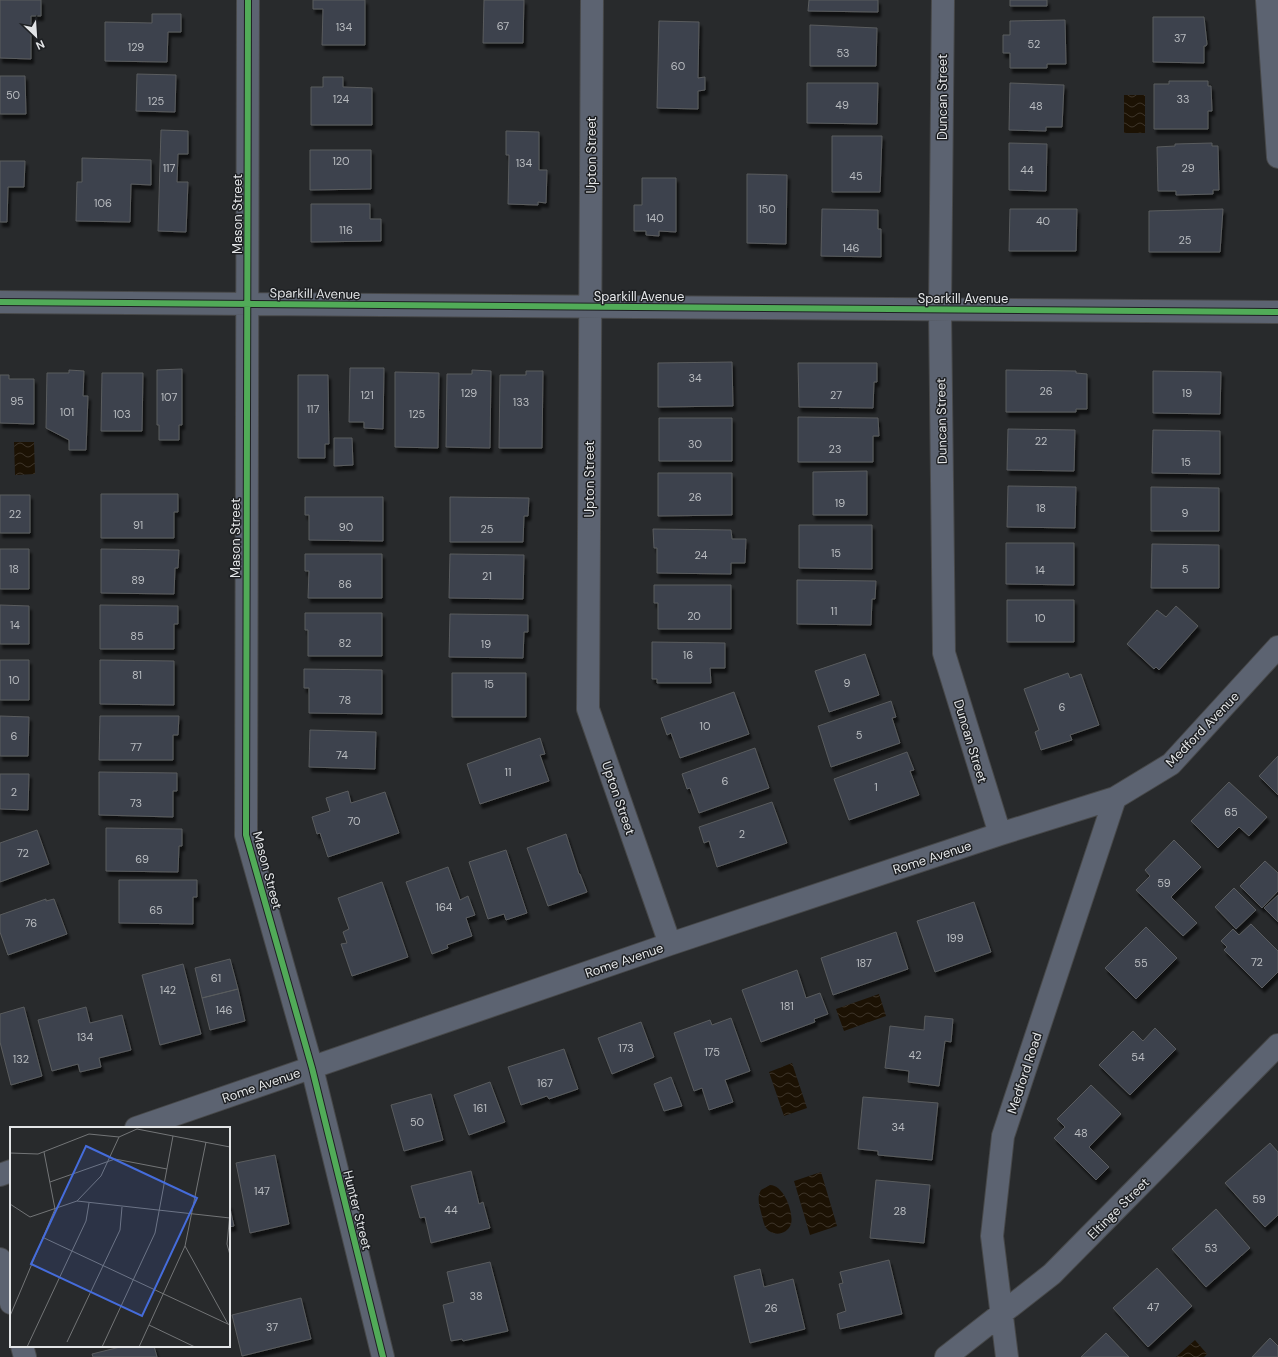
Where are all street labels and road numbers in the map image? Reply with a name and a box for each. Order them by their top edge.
street label: Duncan Street [934,54,951,140]
street label: Upton Street [583,117,600,193]
street label: Mason Street [229,174,246,254]
street label: Sparkill Avenue [270,284,360,303]
street label: Sparkill Avenue [594,288,684,305]
street label: Sparkill Avenue [918,290,1008,307]
street label: Duncan Street [932,378,951,464]
street label: Upton Street [581,441,598,517]
street label: Mason Street [227,498,244,578]
street label: Medford Avenue [1162,688,1243,771]
street label: Duncan Street [950,697,991,785]
street label: Upton Street [598,759,639,837]
street label: Mason Street [249,829,286,911]
street label: Rome Avenue [891,837,974,878]
street label: Rome Avenue [583,939,666,982]
street label: Medford Road [1003,1030,1046,1116]
street label: Rome Avenue [220,1064,303,1107]
street label: Hunter Street [339,1169,376,1252]
street label: Eltinge Street [1084,1174,1153,1243]

